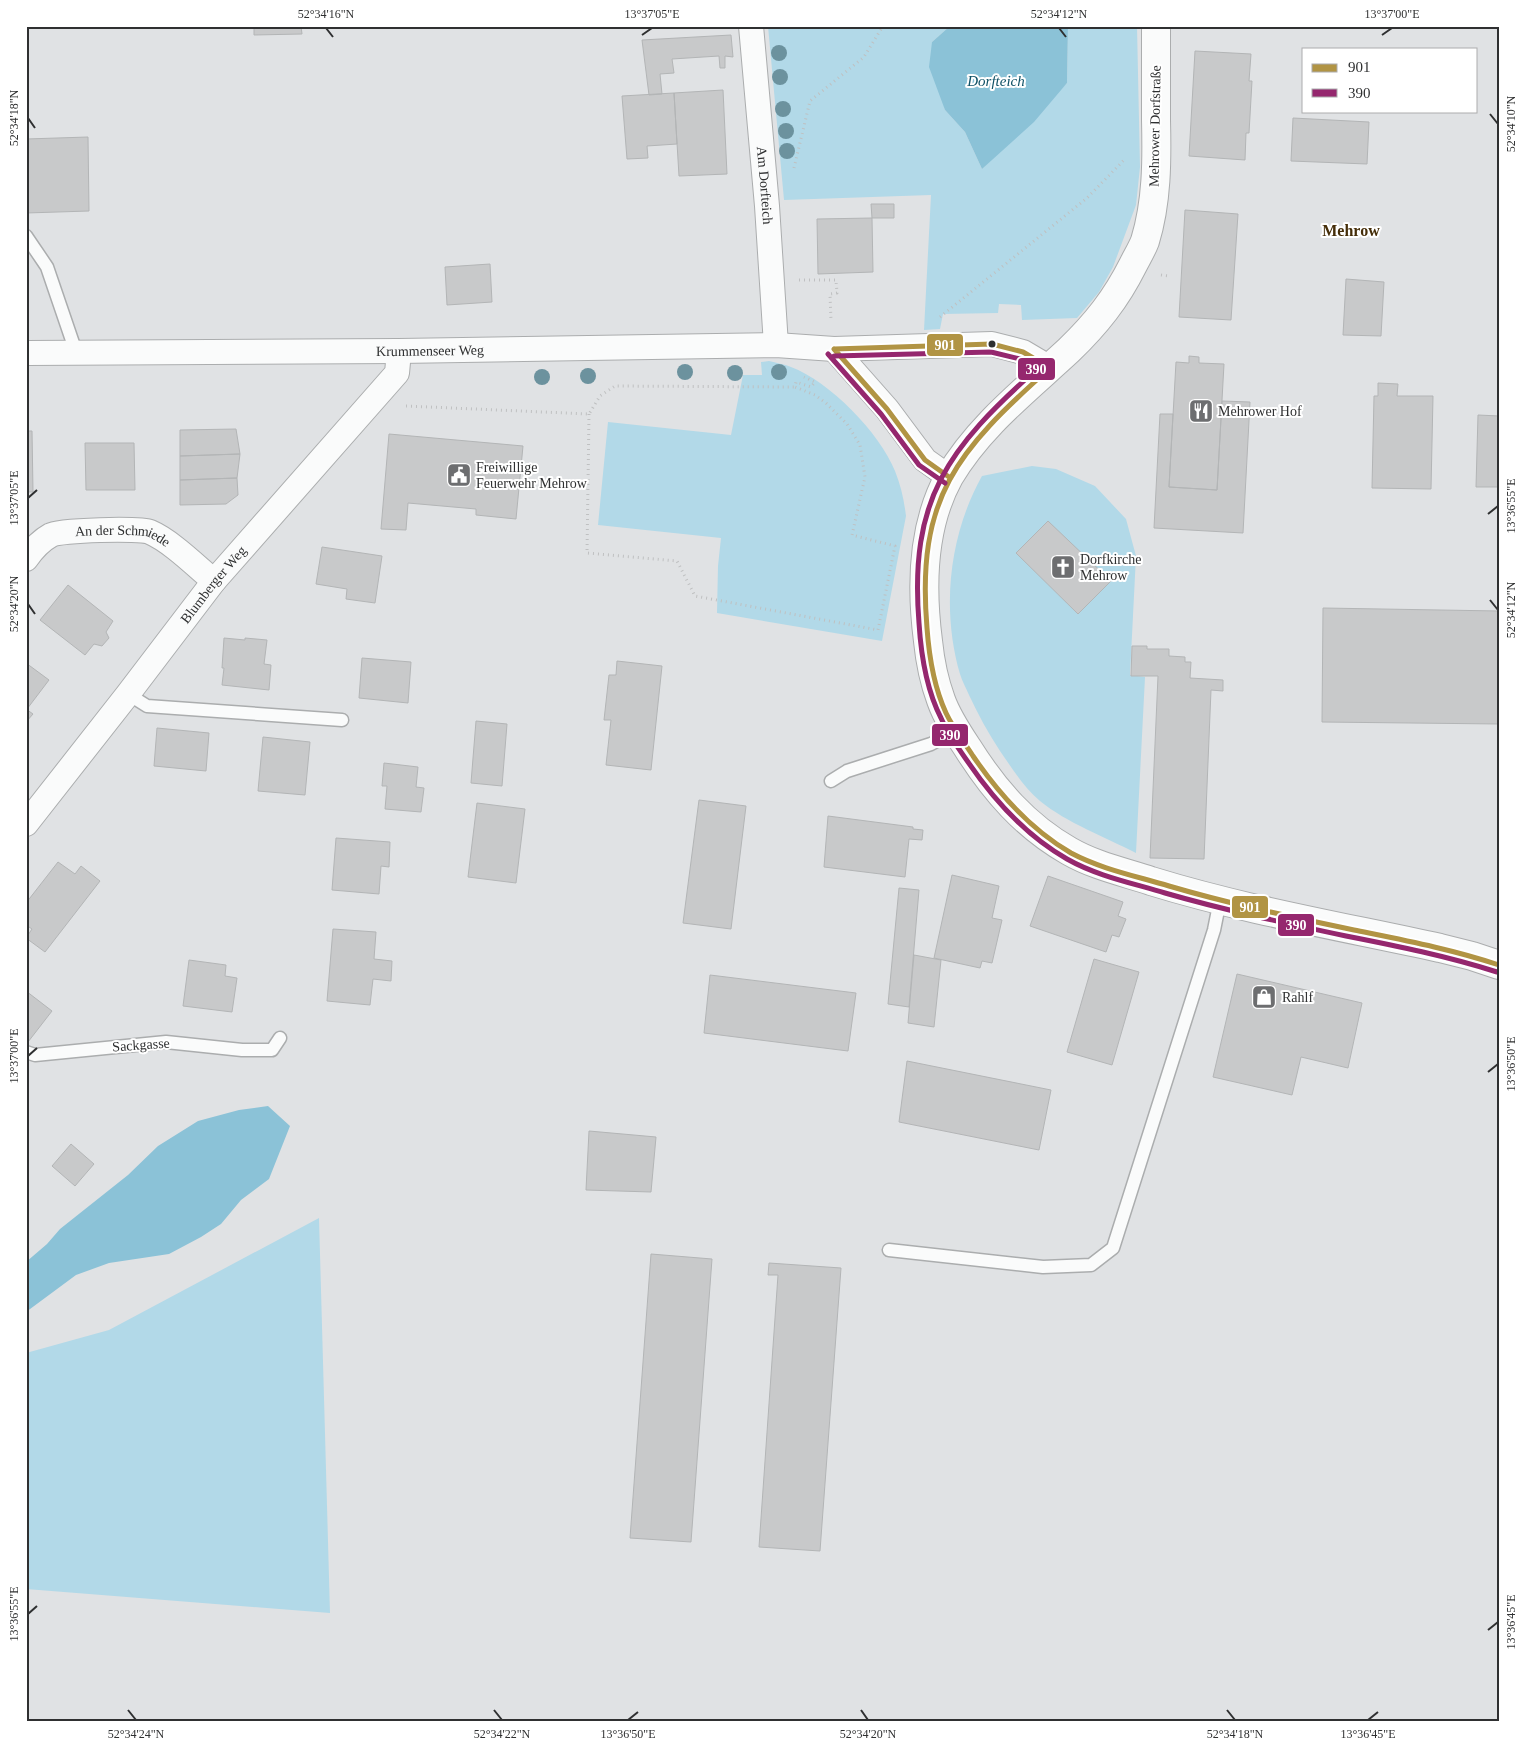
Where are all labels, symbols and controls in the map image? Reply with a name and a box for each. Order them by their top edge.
text: 52°34'16"N [298,7,355,21]
text: 13°37'05"E [624,7,680,21]
text: 52°34'12"N [1031,7,1088,21]
text: 13°37'00"E [1364,7,1420,21]
legend [1302,48,1478,112]
text: 901 [1348,59,1371,75]
street label: Mehrower Dorfstraße [1146,65,1164,187]
water label: Dorfteich [966,73,1025,89]
text: 390 [1348,85,1371,101]
text: 52°34'18"N [7,89,21,146]
text: 52°34'10"N [1504,95,1518,152]
street label: Am Dorfteich [754,146,776,225]
district label: Mehrow [1322,222,1380,239]
line badge: 901 [926,333,964,357]
text: 901 [935,338,956,353]
unlabelled marker [987,339,997,349]
street label: Krummenseer Weg [376,342,484,359]
line badge: 390 [1017,357,1056,381]
text: 390 [1026,362,1047,377]
restaurant icon: Mehrower Hof [1188,398,1214,424]
place label: Mehrower Hof [1218,404,1302,419]
place label: Freiwillige Feuerwehr Mehrow [476,460,588,491]
public building icon: Freiwillige Feuerwehr Mehrow [446,462,472,488]
text: 13°37'05"E [7,470,21,526]
text: 13°36'55"E [1504,478,1518,534]
street label: An der Schmiede [74,522,173,549]
street label: Blumberger Weg [177,543,249,626]
place label: Dorfkirche Mehrow [1080,552,1141,583]
church icon: Dorfkirche Mehrow [1050,554,1076,580]
text: 52°34'20"N [7,575,21,632]
text: 52°34'12"N [1504,581,1518,638]
line badge: 390 [931,723,969,747]
text: 390 [940,728,961,743]
line badge: 901 [1231,895,1269,919]
text: 901 [1240,900,1261,915]
line badge: 390 [1277,913,1315,937]
text: 390 [1286,918,1307,933]
shop icon: Rahlf [1251,984,1277,1010]
place label: Rahlf [1282,990,1313,1005]
text: 13°37'00"E [7,1028,21,1084]
street label: Sackgasse [112,1036,170,1054]
text: 13°36'50"E [1504,1036,1518,1092]
text: 13°36'55"E [7,1586,21,1642]
text: 13°36'45"E [1504,1594,1518,1650]
text: 52°34'24"N [108,1727,165,1741]
text: 52°34'22"N [474,1727,531,1741]
text: 13°36'50"E [600,1727,656,1741]
text: 52°34'20"N [840,1727,897,1741]
text: 52°34'18"N [1207,1727,1264,1741]
text: 13°36'45"E [1340,1727,1396,1741]

